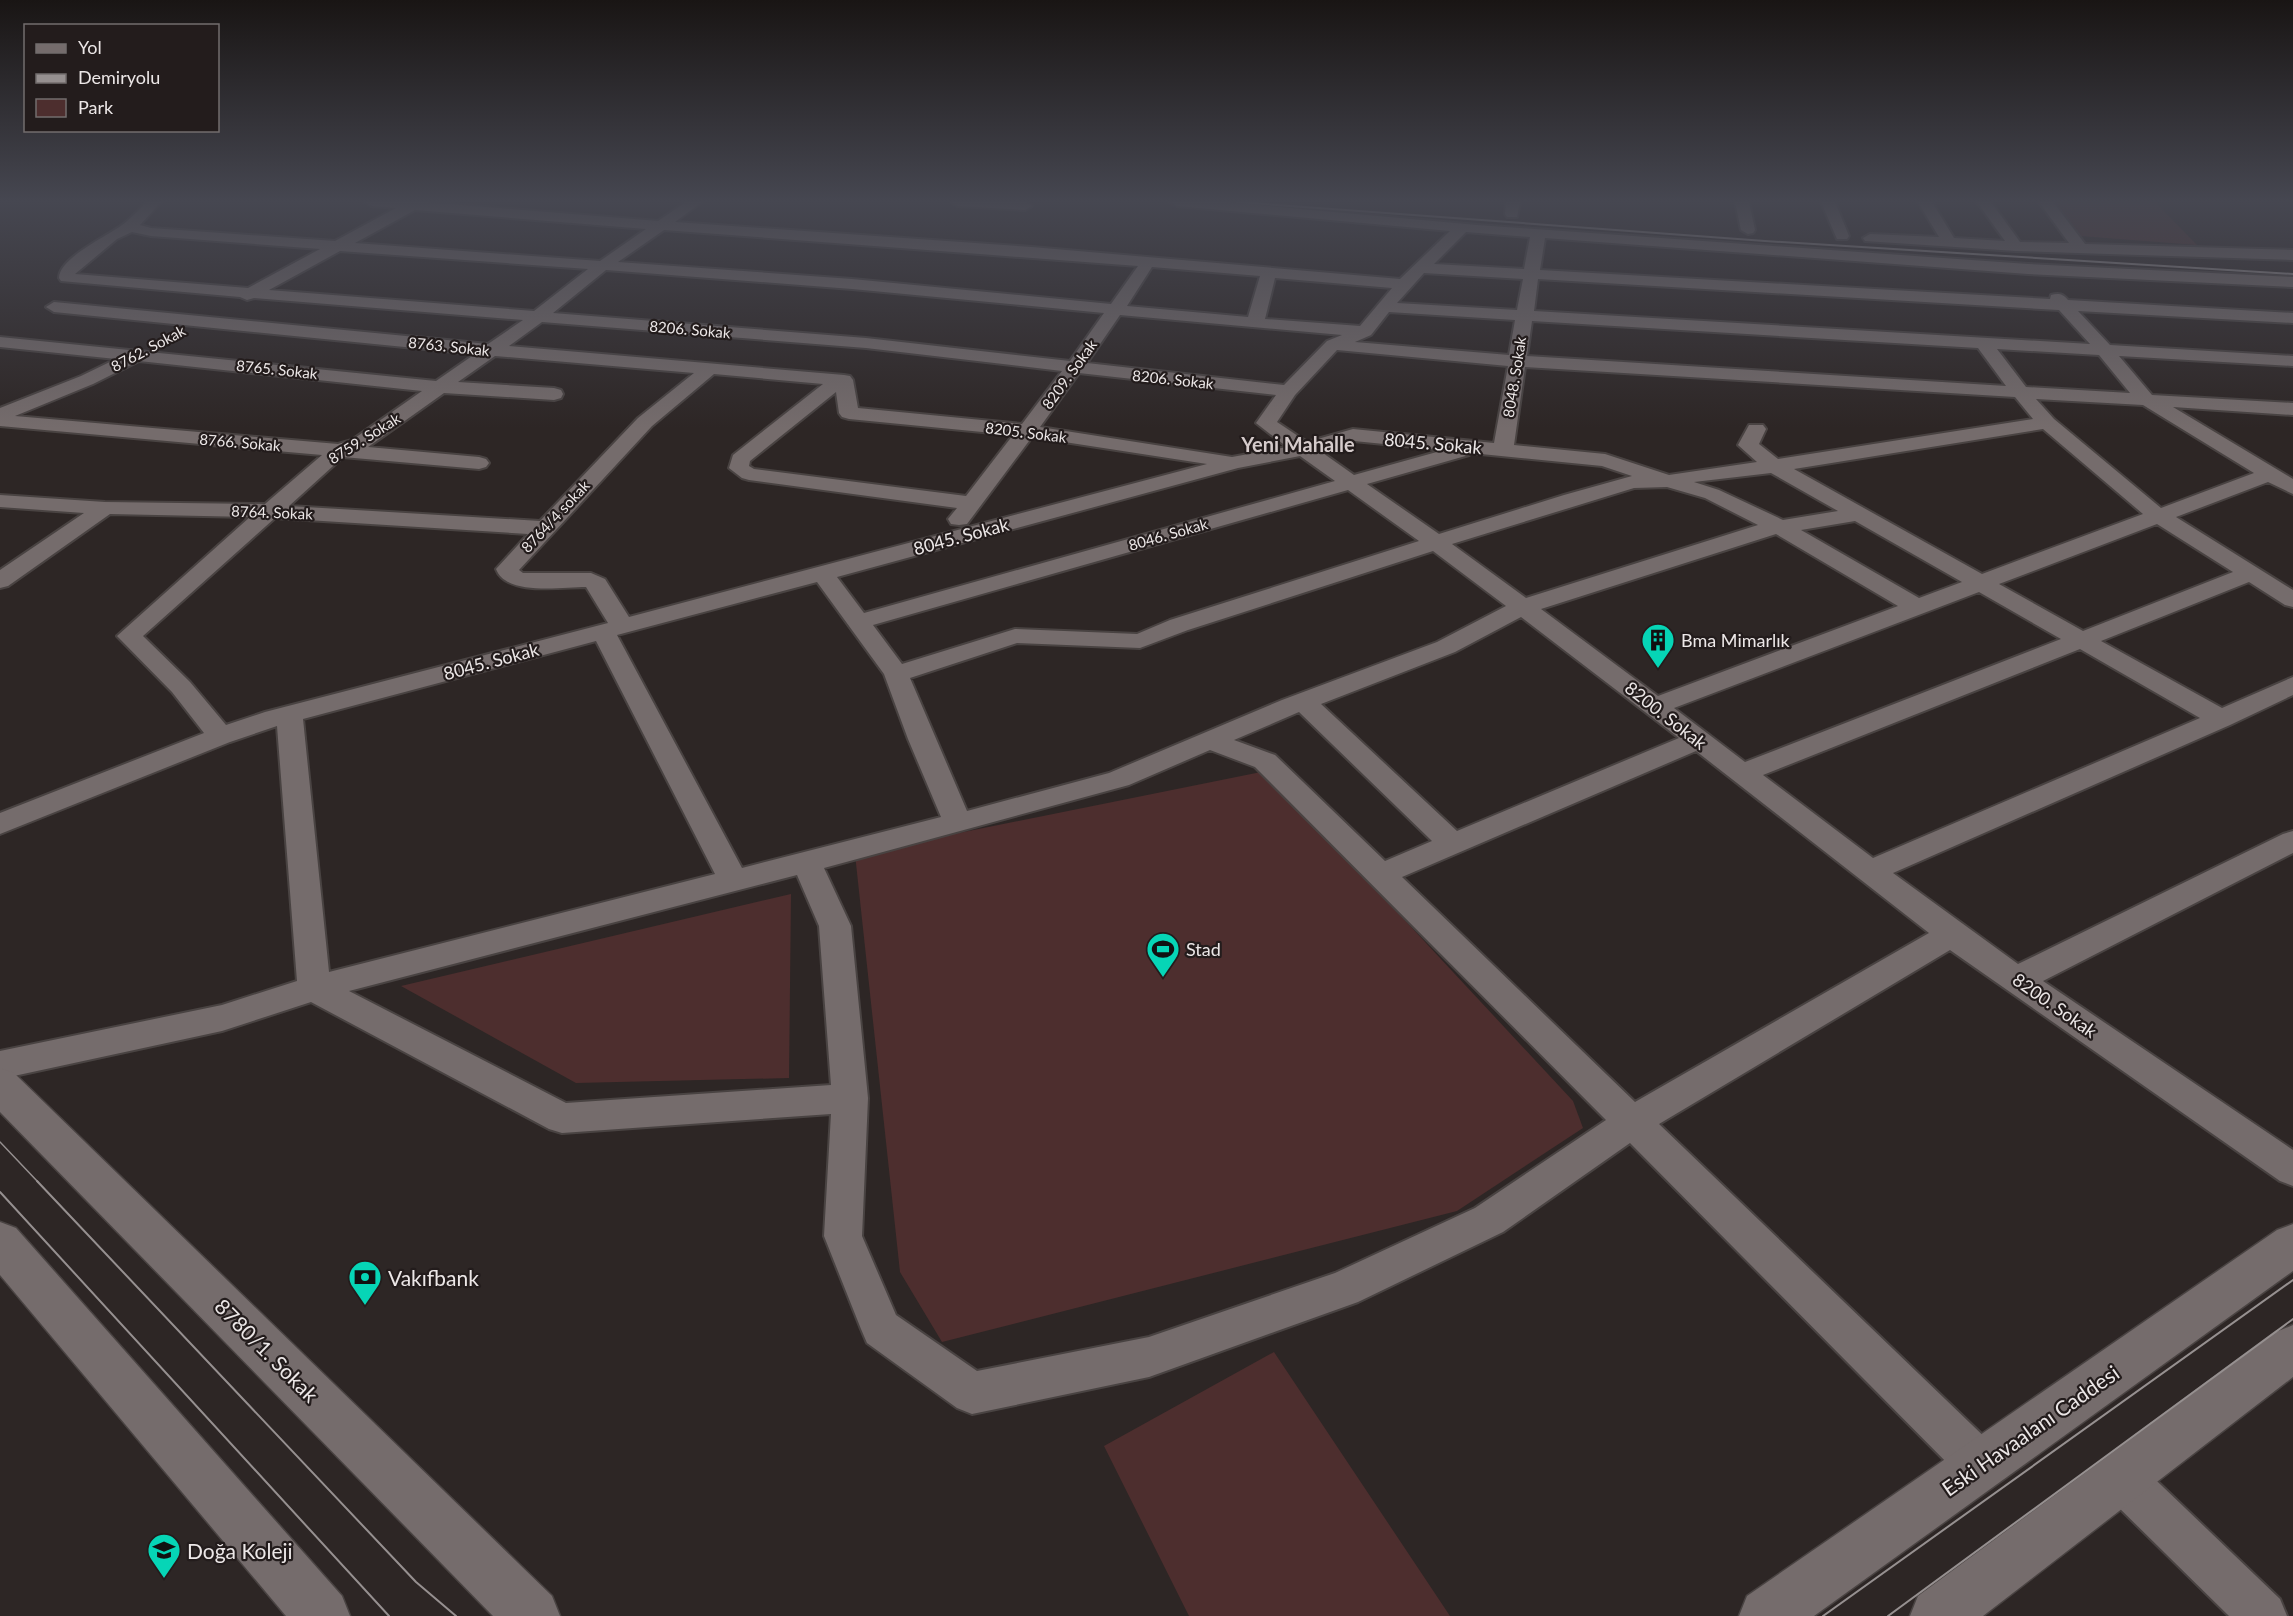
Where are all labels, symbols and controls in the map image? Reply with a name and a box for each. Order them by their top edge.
legend [24,24,219,132]
text: Yol [78,36,102,58]
text: Demiryolu [78,66,160,88]
text: Park [78,96,114,118]
street label: 8206. Sokak [649,316,732,342]
street label: 8762. Sokak [108,321,189,375]
street label: 8763. Sokak [408,333,491,359]
street label: 8209. Sokak [1038,335,1100,412]
street label: 8048. Sokak [1499,335,1529,419]
street label: 8765. Sokak [236,356,319,382]
street label: 8206. Sokak [1132,366,1215,392]
street label: 8759. Sokak [325,409,404,467]
street label: 8205. Sokak [984,418,1068,446]
street label: 8045. Sokak [1383,428,1484,458]
street label: 8766. Sokak [199,429,282,455]
district label: Yeni Mahalle [1240,432,1355,456]
street label: 8764/4 sokak [517,476,593,556]
street label: 8764. Sokak [231,502,313,522]
street label: 8045. Sokak [911,513,1012,559]
street label: 8046. Sokak [1126,514,1210,554]
building icon: Bma Mimarlık [1640,622,1676,669]
place label: Bma Mimarlık [1681,629,1791,651]
street label: 8045. Sokak [441,638,542,684]
street label: 8200. Sokak [1621,676,1712,754]
sports icon: Stad [1145,931,1181,978]
place label: Stad [1186,938,1221,960]
street label: 8200. Sokak [2009,968,2102,1043]
bank icon: Vakıfbank [347,1259,383,1306]
place label: Vakıfbank [388,1265,479,1290]
street label: 8780/1. Sokak [210,1293,324,1407]
street label: Eski Havaalanı Caddesi [1937,1359,2123,1501]
school or university icon: Doğa Koleji [146,1532,182,1579]
place label: Doğa Koleji [187,1538,293,1563]

